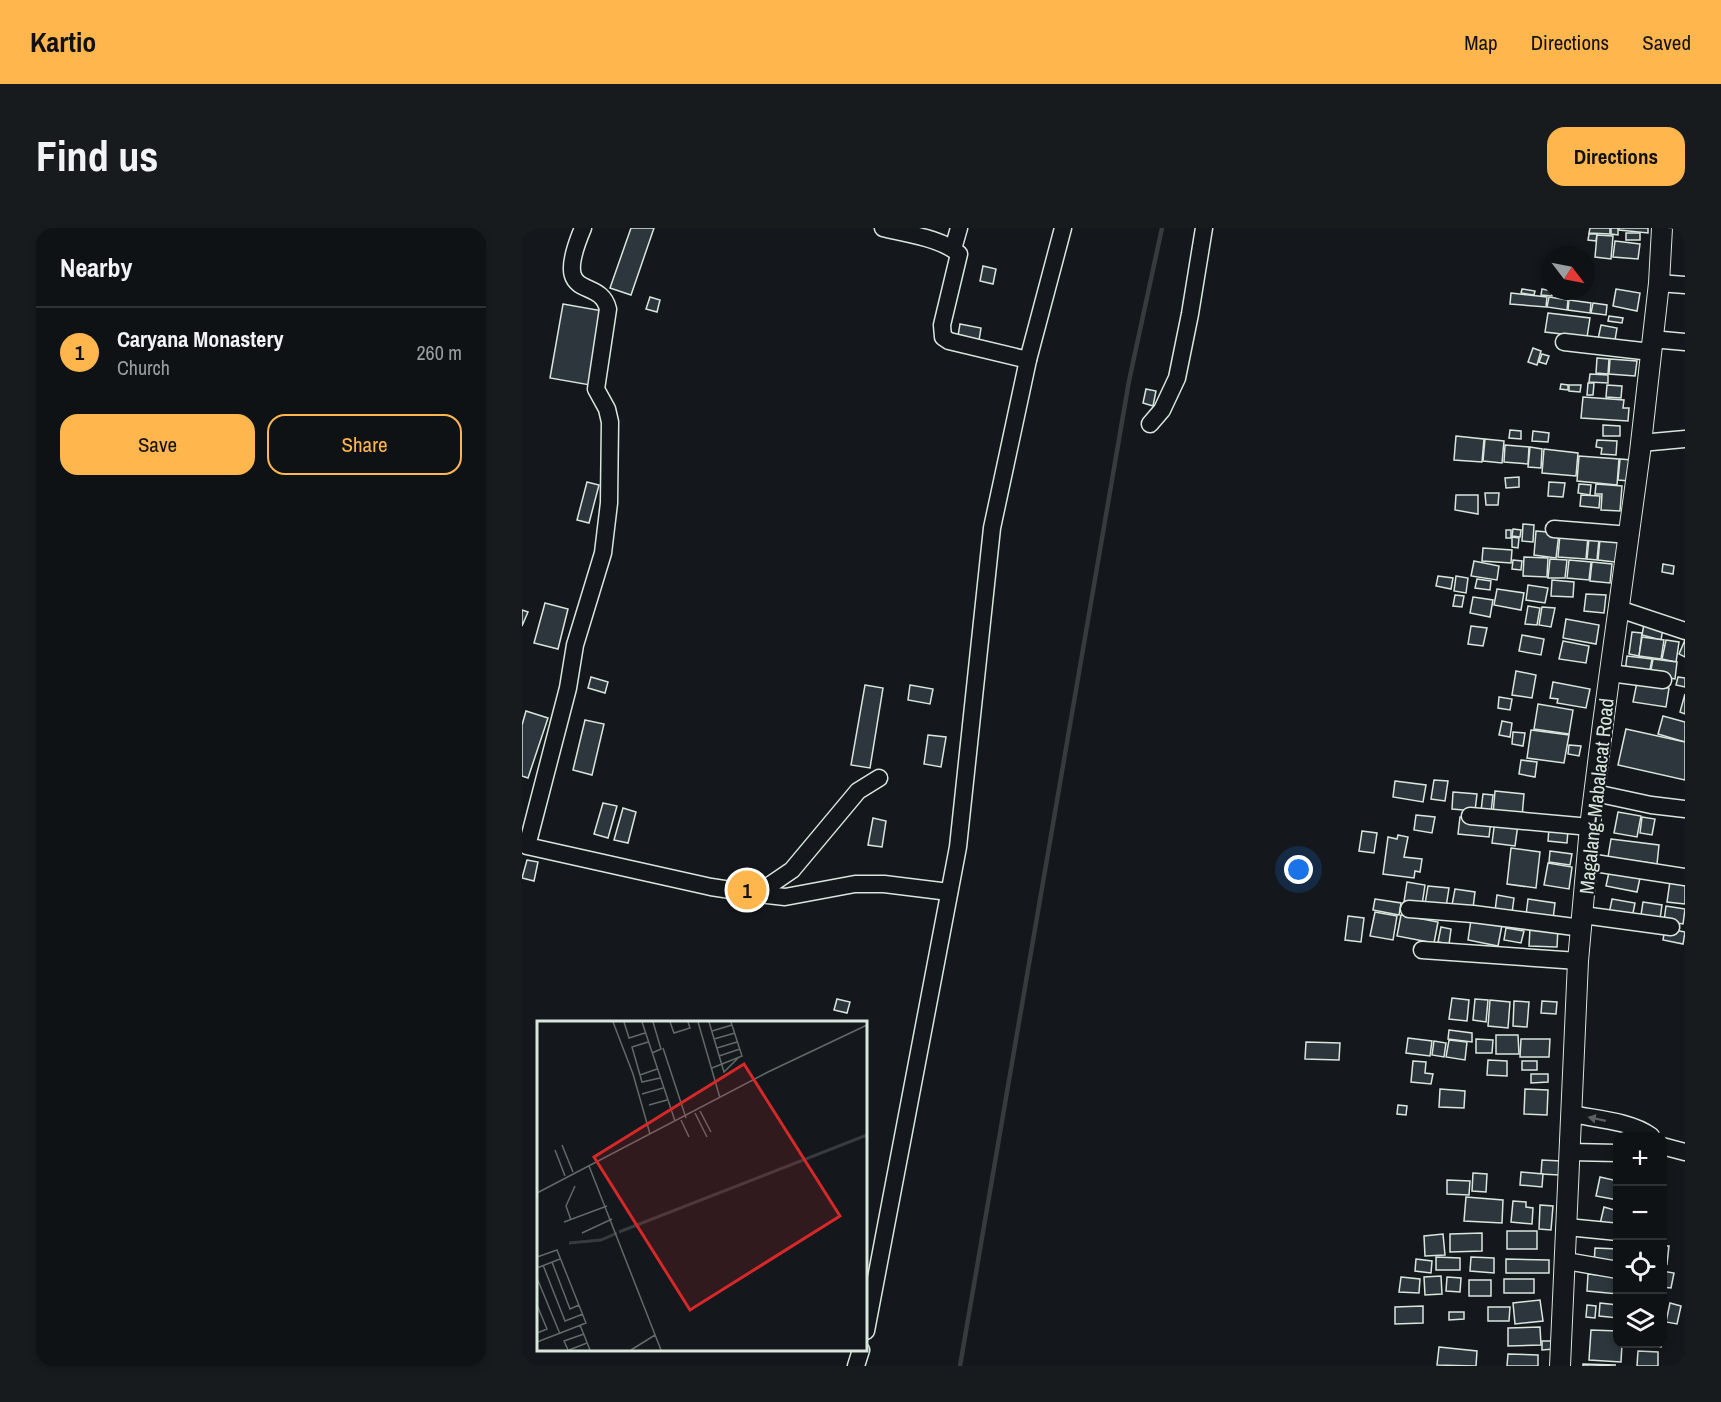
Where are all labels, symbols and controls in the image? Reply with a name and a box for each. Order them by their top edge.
text: Kartio [30,23,96,61]
text: Map [1464,28,1498,57]
text: Directions [1531,28,1609,57]
text: Saved [1642,28,1691,57]
button: Directions [1547,127,1685,186]
text: Find us [36,128,158,184]
north arrow [1541,246,1595,300]
text: Nearby [60,250,132,285]
text: Caryana Monastery [117,324,283,354]
text: 1 [75,339,84,366]
text: 260 m [416,339,462,366]
text: Church [117,354,170,381]
button: Save [60,414,255,475]
button: Share [267,414,462,475]
street label: Magalang-Mabalacat Road [1572,697,1620,895]
your location [1284,855,1313,884]
pin: 1 [728,868,766,912]
inset map [537,1021,867,1351]
one-way arrow [1588,1114,1606,1124]
map controls [1613,1132,1667,1348]
button: + [1613,1132,1667,1186]
button: − [1613,1186,1667,1240]
button: locate [1613,1240,1667,1294]
button: layers [1613,1294,1667,1348]

